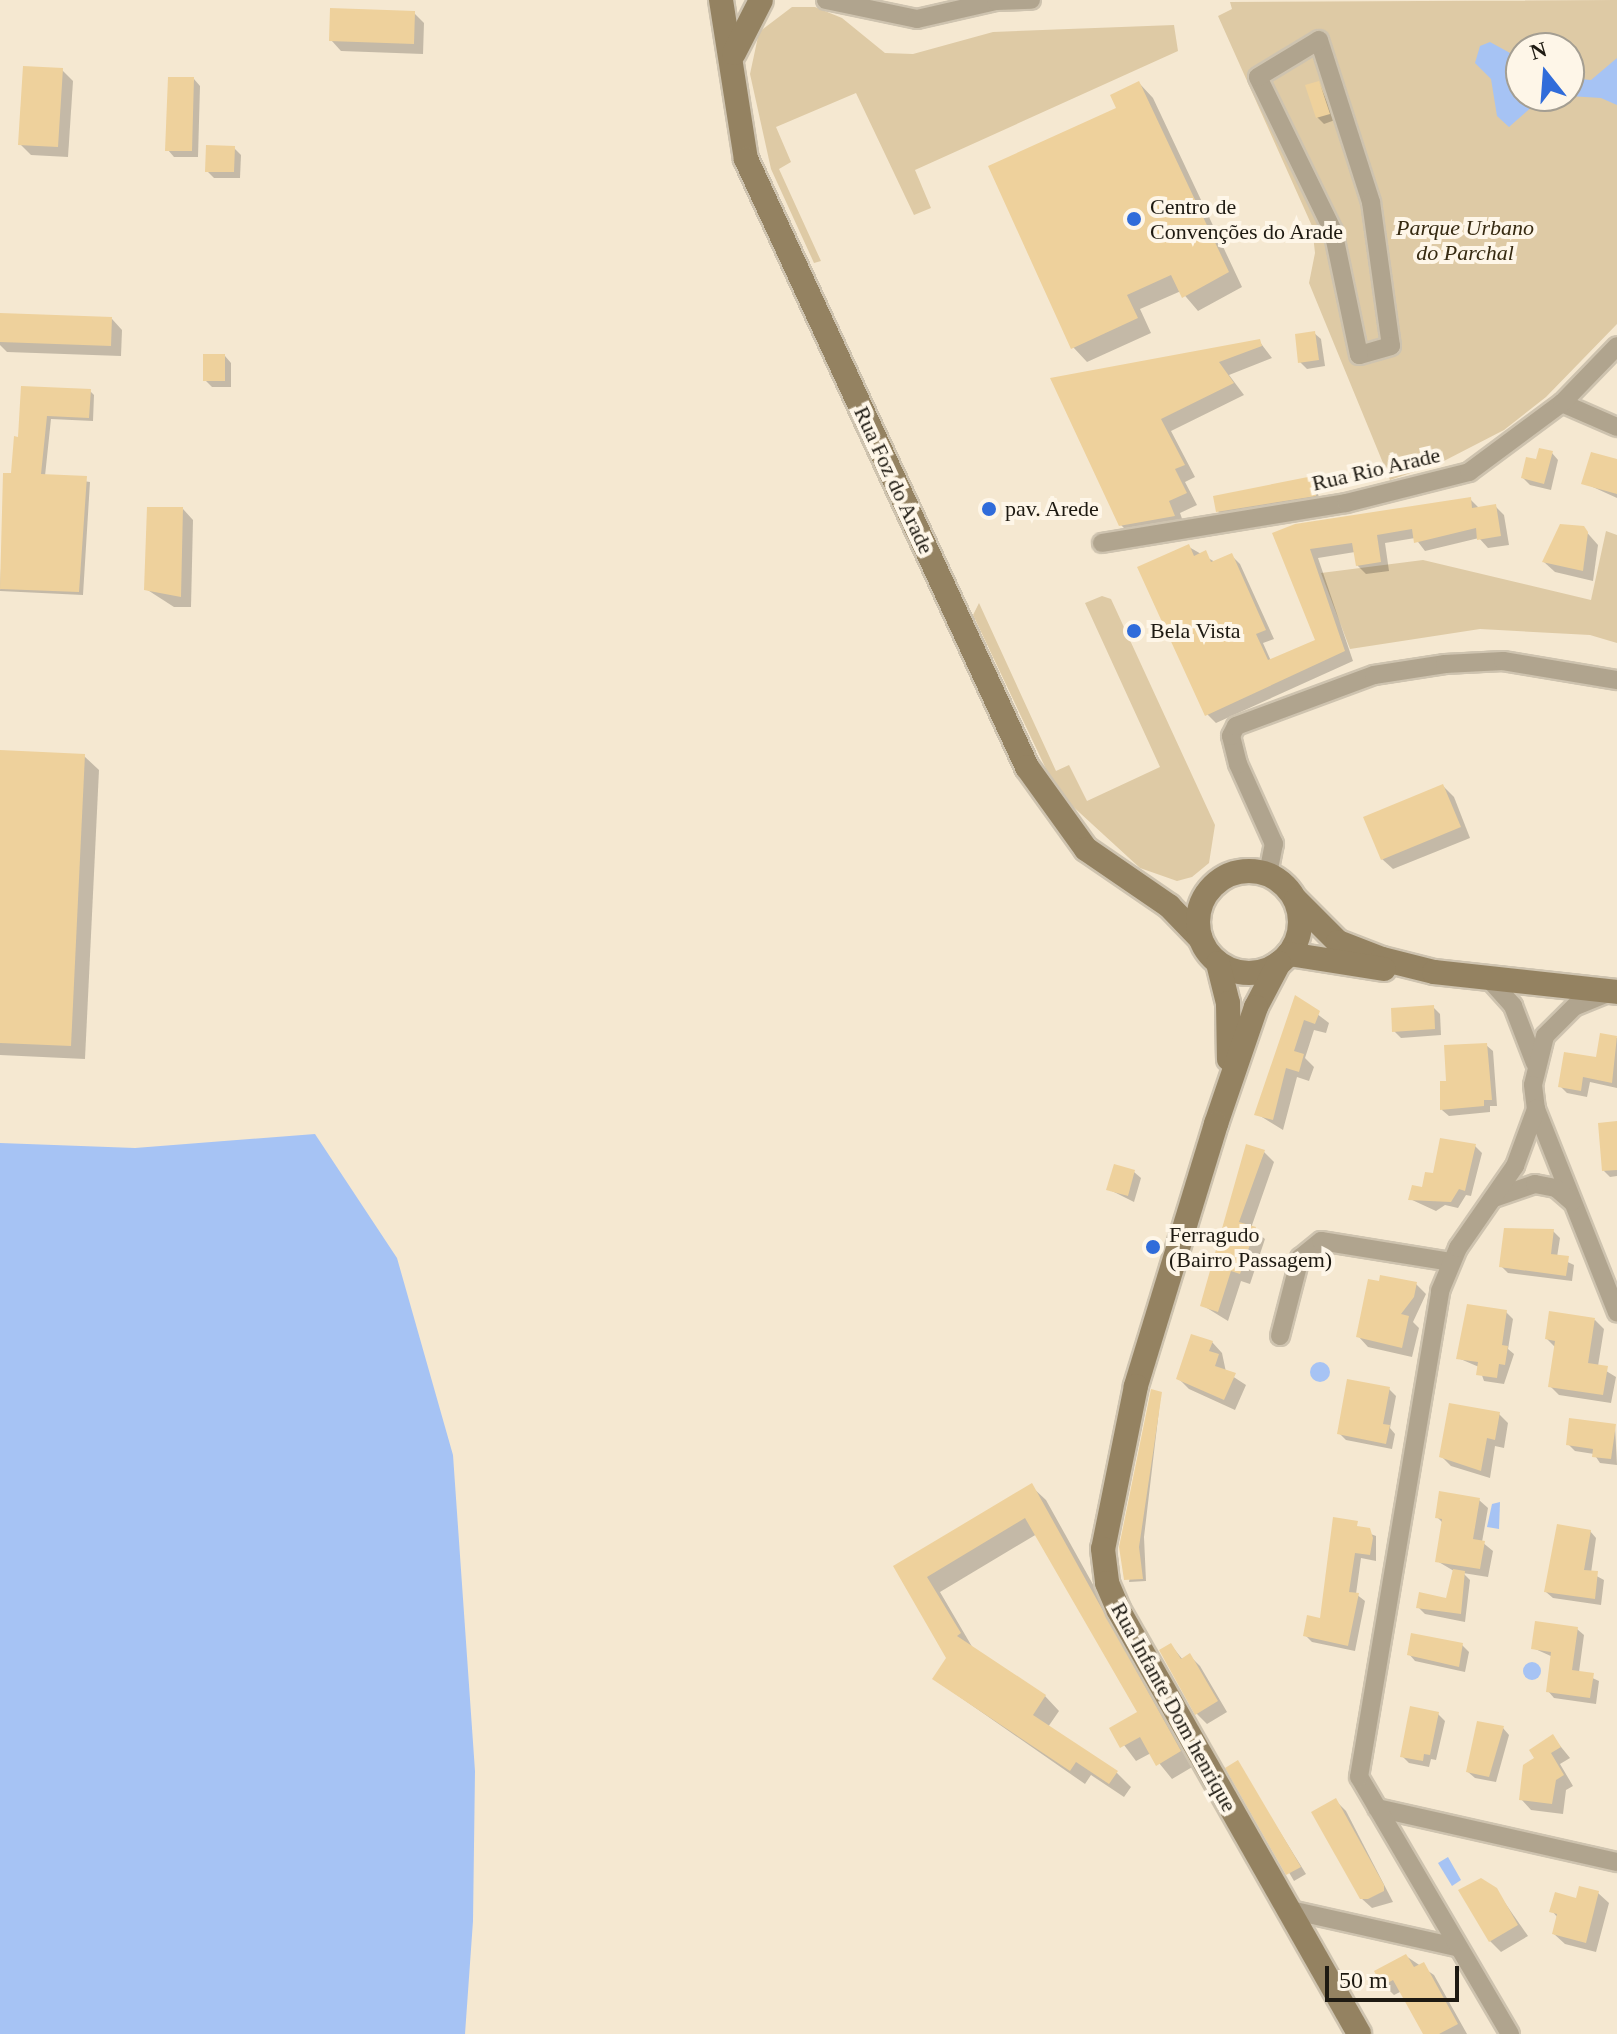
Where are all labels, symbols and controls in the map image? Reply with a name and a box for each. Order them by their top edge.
north arrow [1505,32,1585,112]
text: N [1527,36,1550,65]
place label: Centro de Convenções do Arade [1150,193,1344,244]
marker: Centro de Convenções do Arade [1125,210,1143,228]
park label: Parque Urbano do Parchal [1396,214,1534,266]
street label: Rua Foz do Arade [848,402,940,558]
street label: Rua Rio Arade [1309,441,1443,497]
place label: pav. Arede [1005,496,1100,522]
marker: pav. Arede [980,500,998,518]
place label: Bela Vista [1150,618,1241,644]
marker: Bela Vista [1125,622,1143,640]
place label: Ferragudo (Bairro Passagem) [1169,1221,1332,1272]
marker: Ferragudo (Bairro Passagem) [1144,1238,1162,1256]
street label: Rua Infante Dom henrique [1105,1598,1243,1816]
scale bar [1329,1950,1463,2000]
text: 50 m [1339,1967,1388,1993]

